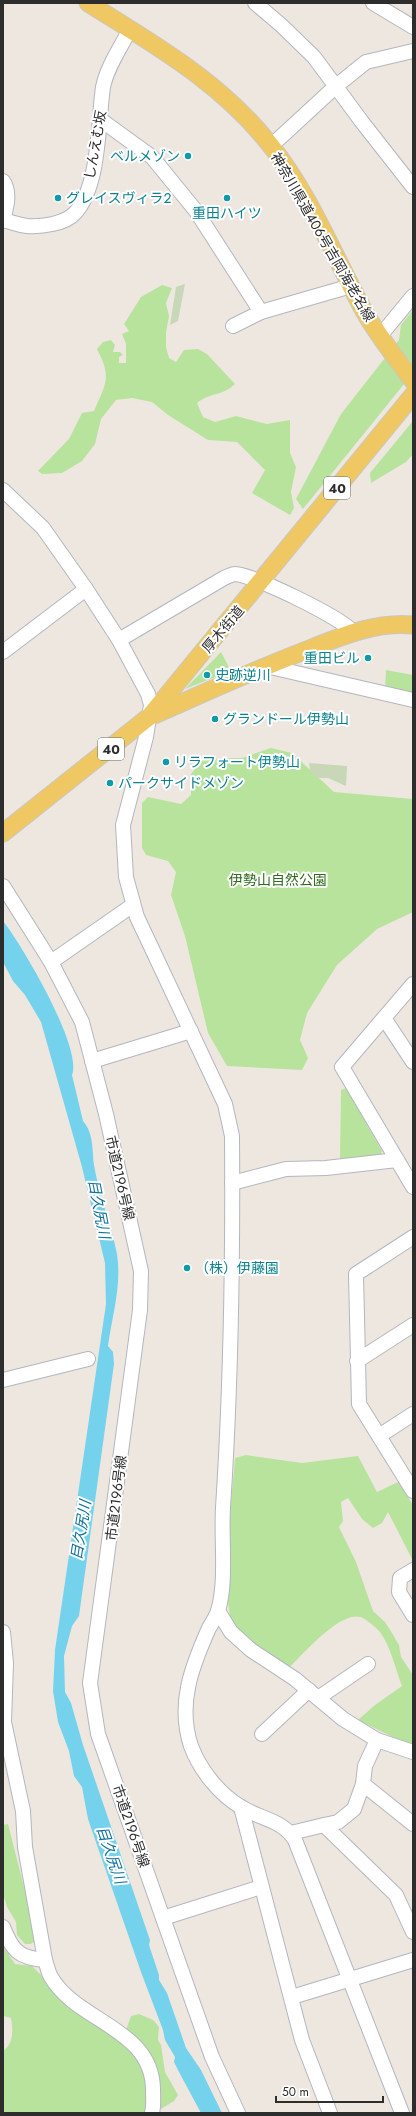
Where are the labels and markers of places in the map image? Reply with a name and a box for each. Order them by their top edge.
place label: ベルメゾン [110,146,180,166]
marker: ベルメゾン [183,151,193,161]
place label: グレイスヴィラ2 [66,188,172,208]
marker: グレイスヴィラ2 [53,193,63,203]
marker: 重田ハイツ [222,193,232,203]
place label: 重田ハイツ [192,203,262,223]
place label: 重田ビル [304,648,360,668]
marker: 重田ビル [363,653,373,663]
place label: 史跡逆川 [215,665,271,685]
marker: 史跡逆川 [202,670,212,680]
place label: グランドール伊勢山 [223,709,349,729]
marker: グランドール伊勢山 [210,714,220,724]
place label: リラフォート伊勢山 [174,752,300,772]
marker: リラフォート伊勢山 [161,757,171,767]
place label: パークサイドメゾン [118,773,244,793]
marker: パークサイドメゾン [105,778,115,788]
place label: （株）伊藤園 [195,1258,279,1278]
marker: （株）伊藤園 [182,1263,192,1273]

